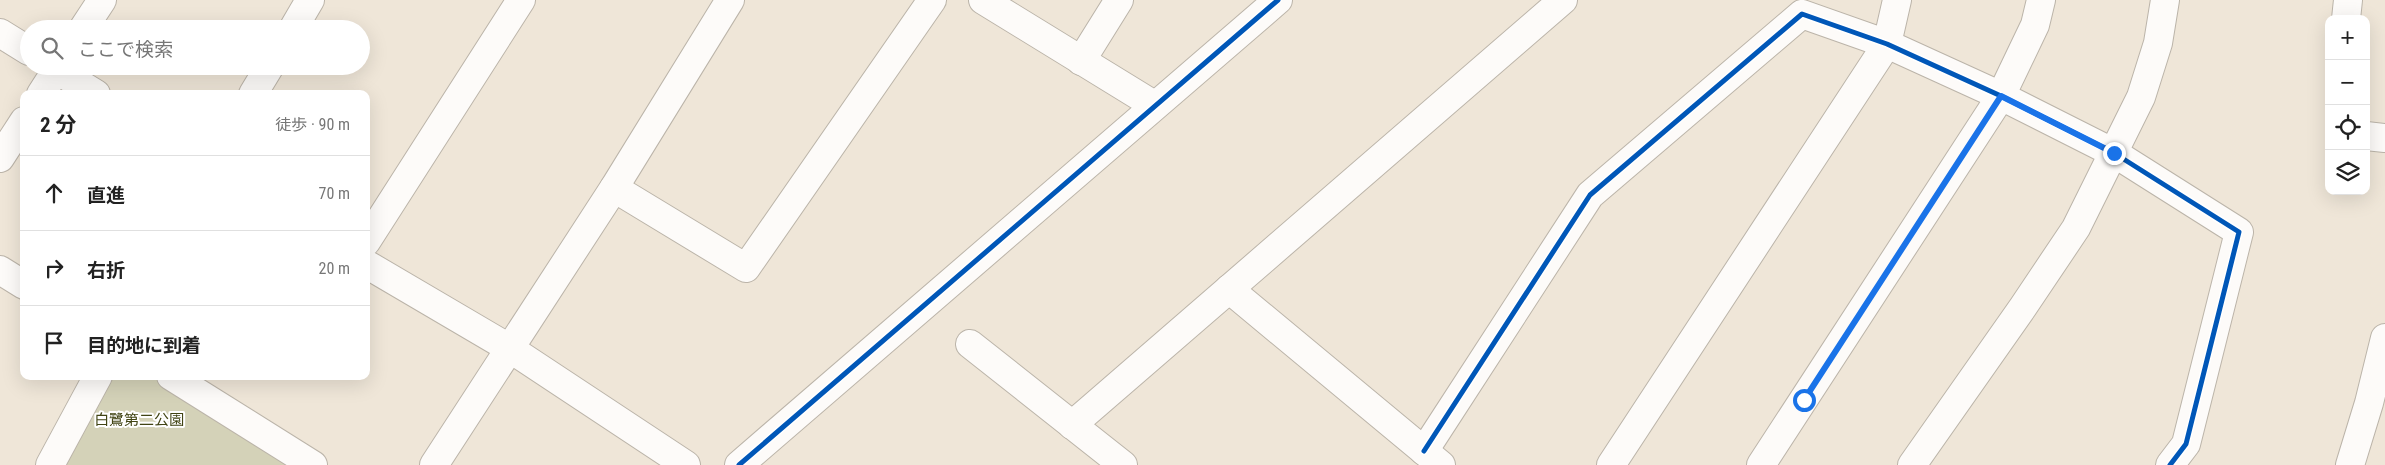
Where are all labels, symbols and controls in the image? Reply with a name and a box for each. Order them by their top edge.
map controls [2325,15,2370,195]
button: + [2325,15,2370,60]
search box [20,20,370,75]
icon: search [38,34,66,62]
text: ここで検索 [78,38,173,61]
button: − [2325,60,2370,105]
button: locate [2325,105,2370,150]
text: 2 分 [40,113,76,137]
text: 徒歩 · 90 m [275,115,350,134]
route end [2103,142,2126,165]
button: layers [2325,150,2370,195]
icon: ahead [40,179,68,207]
text: 直進 [87,184,125,207]
text: 70 m [318,184,350,203]
icon: right [40,254,68,282]
text: 右折 [87,259,125,282]
text: 20 m [318,259,350,278]
icon: arrive [40,329,68,357]
text: 目的地に到着 [87,334,201,357]
route start [1793,389,1816,412]
park label: 白鷺第二公園 [94,411,184,429]

